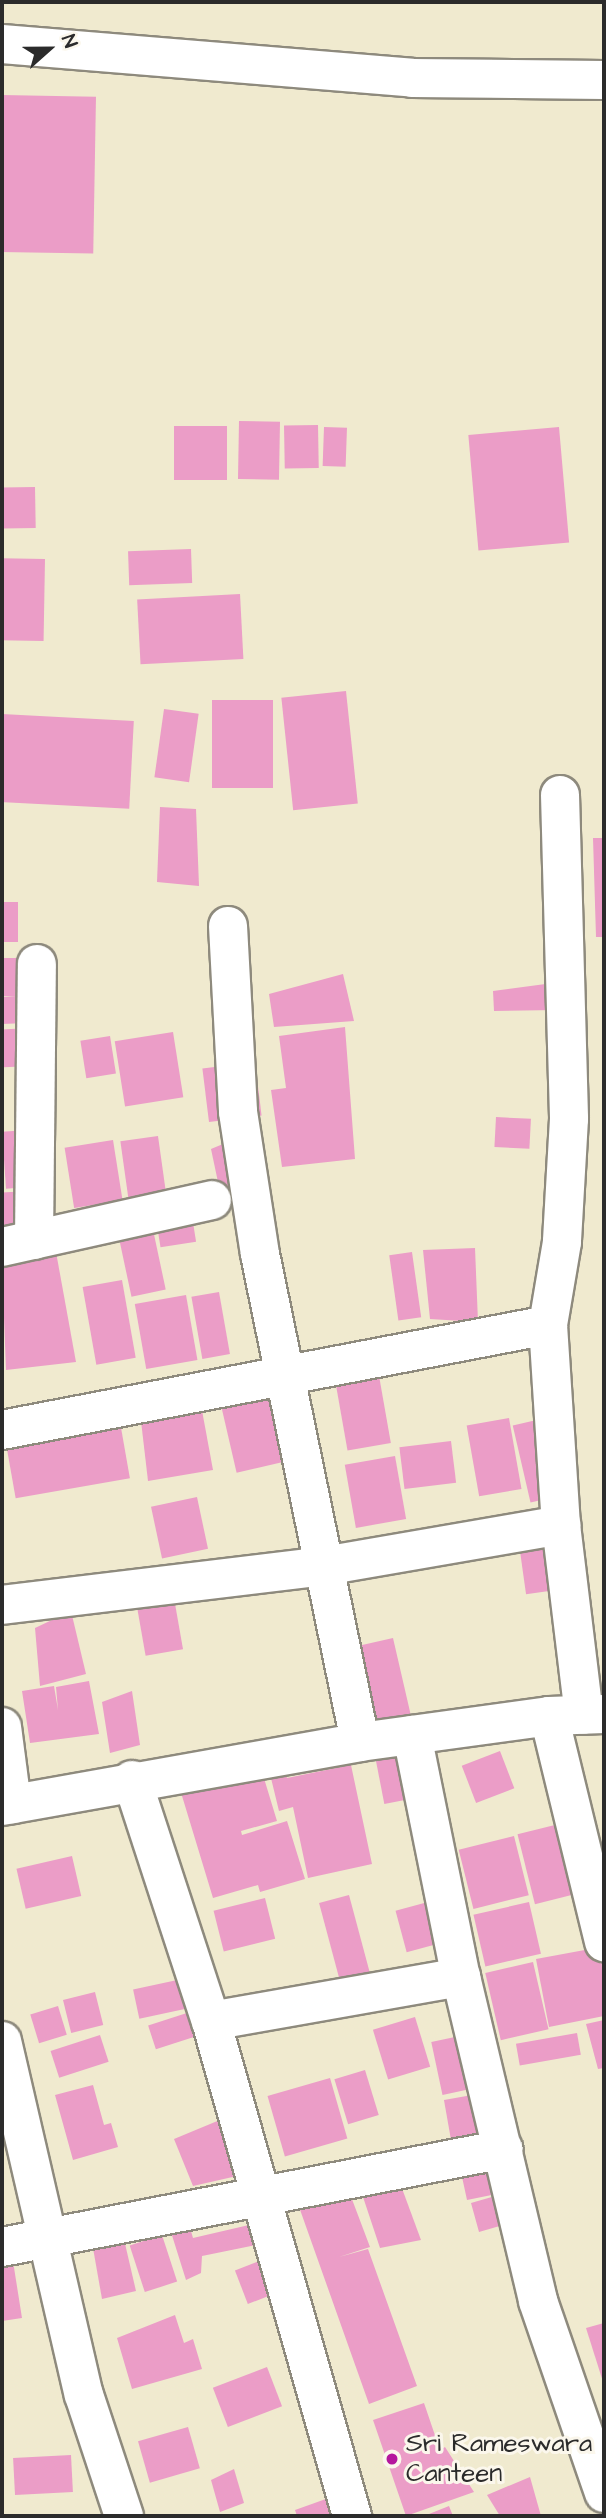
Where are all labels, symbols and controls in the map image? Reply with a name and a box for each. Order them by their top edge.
north arrow [14,14,84,84]
text: N [54,31,84,52]
place label: Sri Rameswara Canteen [406,2428,592,2490]
marker: Sri Rameswara Canteen [384,2451,400,2467]

